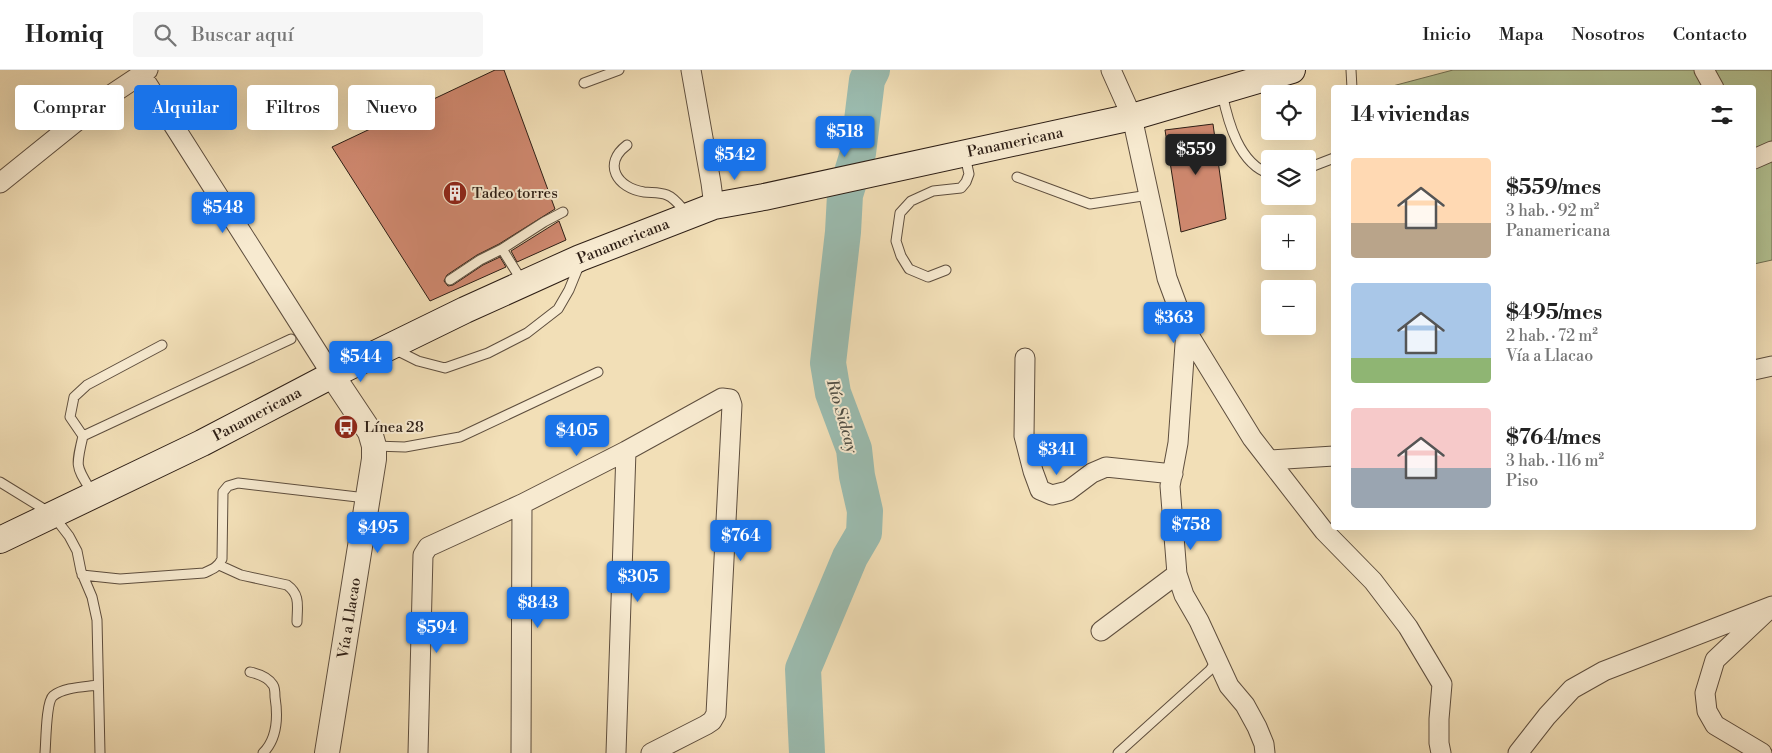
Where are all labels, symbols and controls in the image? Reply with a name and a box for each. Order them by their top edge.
search box [133,12,483,57]
text: Homiq [25,20,103,50]
icon: search [151,21,179,49]
text: Buscar aquí [191,23,294,47]
text: Inicio [1422,23,1471,46]
text: Mapa [1499,23,1544,46]
text: Nosotros [1572,23,1645,46]
text: Contacto [1673,23,1747,46]
chip: Comprar [15,85,124,130]
chip: Alquilar [134,85,237,130]
chip: Filtros [247,85,338,130]
chip: Nuevo [348,85,435,130]
map controls [1261,85,1316,335]
button: locate [1261,85,1316,140]
icon: filters [1708,101,1736,129]
text: 14 viviendas [1351,102,1469,128]
pin: $518 [815,116,875,158]
text: $518 [826,122,864,142]
street label: Panamericana [965,123,1065,162]
pin: $559 [1166,134,1226,176]
pin: $542 [705,138,765,181]
text: $559 [1176,140,1216,160]
text: $542 [715,145,755,165]
button: layers [1261,150,1316,205]
text: $559/mes [1506,175,1601,201]
icon: home [1391,178,1451,238]
building icon: Tadeo torres [442,180,468,206]
place label: Tadeo torres [472,184,558,203]
pin: $548 [193,191,253,234]
text: $548 [203,198,243,218]
text: 3 hab. · 92 m² [1506,201,1599,221]
street label: Panamericana [574,214,672,269]
button: + [1261,215,1316,270]
text: Panamericana [1506,221,1610,241]
button: − [1261,280,1316,335]
text: $495/mes [1506,300,1602,326]
pin: $363 [1144,302,1204,344]
icon: home [1391,303,1451,363]
text: $363 [1155,308,1193,328]
text: 2 hab. · 72 m² [1506,326,1598,346]
pin: $544 [331,340,391,383]
text: Vía a Llacao [1506,346,1593,366]
text: $544 [340,347,382,367]
water label: Río Sidcay [822,376,862,456]
street label: Panamericana [210,383,305,446]
bus stop icon: Línea 28 [333,414,359,440]
pin: $405 [547,414,607,457]
place label: Línea 28 [364,418,424,437]
text: $405 [556,421,598,441]
text: $764/mes [1506,425,1601,451]
icon: home [1391,428,1451,488]
pin: $341 [1027,434,1087,476]
text: $341 [1038,440,1076,460]
text: 3 hab. · 116 m² [1506,451,1604,471]
text: Piso [1506,471,1538,491]
pin: $758 [1161,508,1221,551]
pin: $495 [348,512,408,554]
text: $758 [1172,515,1210,535]
text: $495 [358,518,398,538]
pin: $764 [711,520,771,562]
text: $764 [721,526,761,546]
pin: $305 [608,560,668,603]
text: $305 [618,567,658,587]
street label: Vía a Llacao [334,576,365,661]
pin: $843 [508,586,568,629]
text: $843 [518,593,558,613]
pin: $594 [407,612,467,654]
text: $594 [417,618,457,638]

